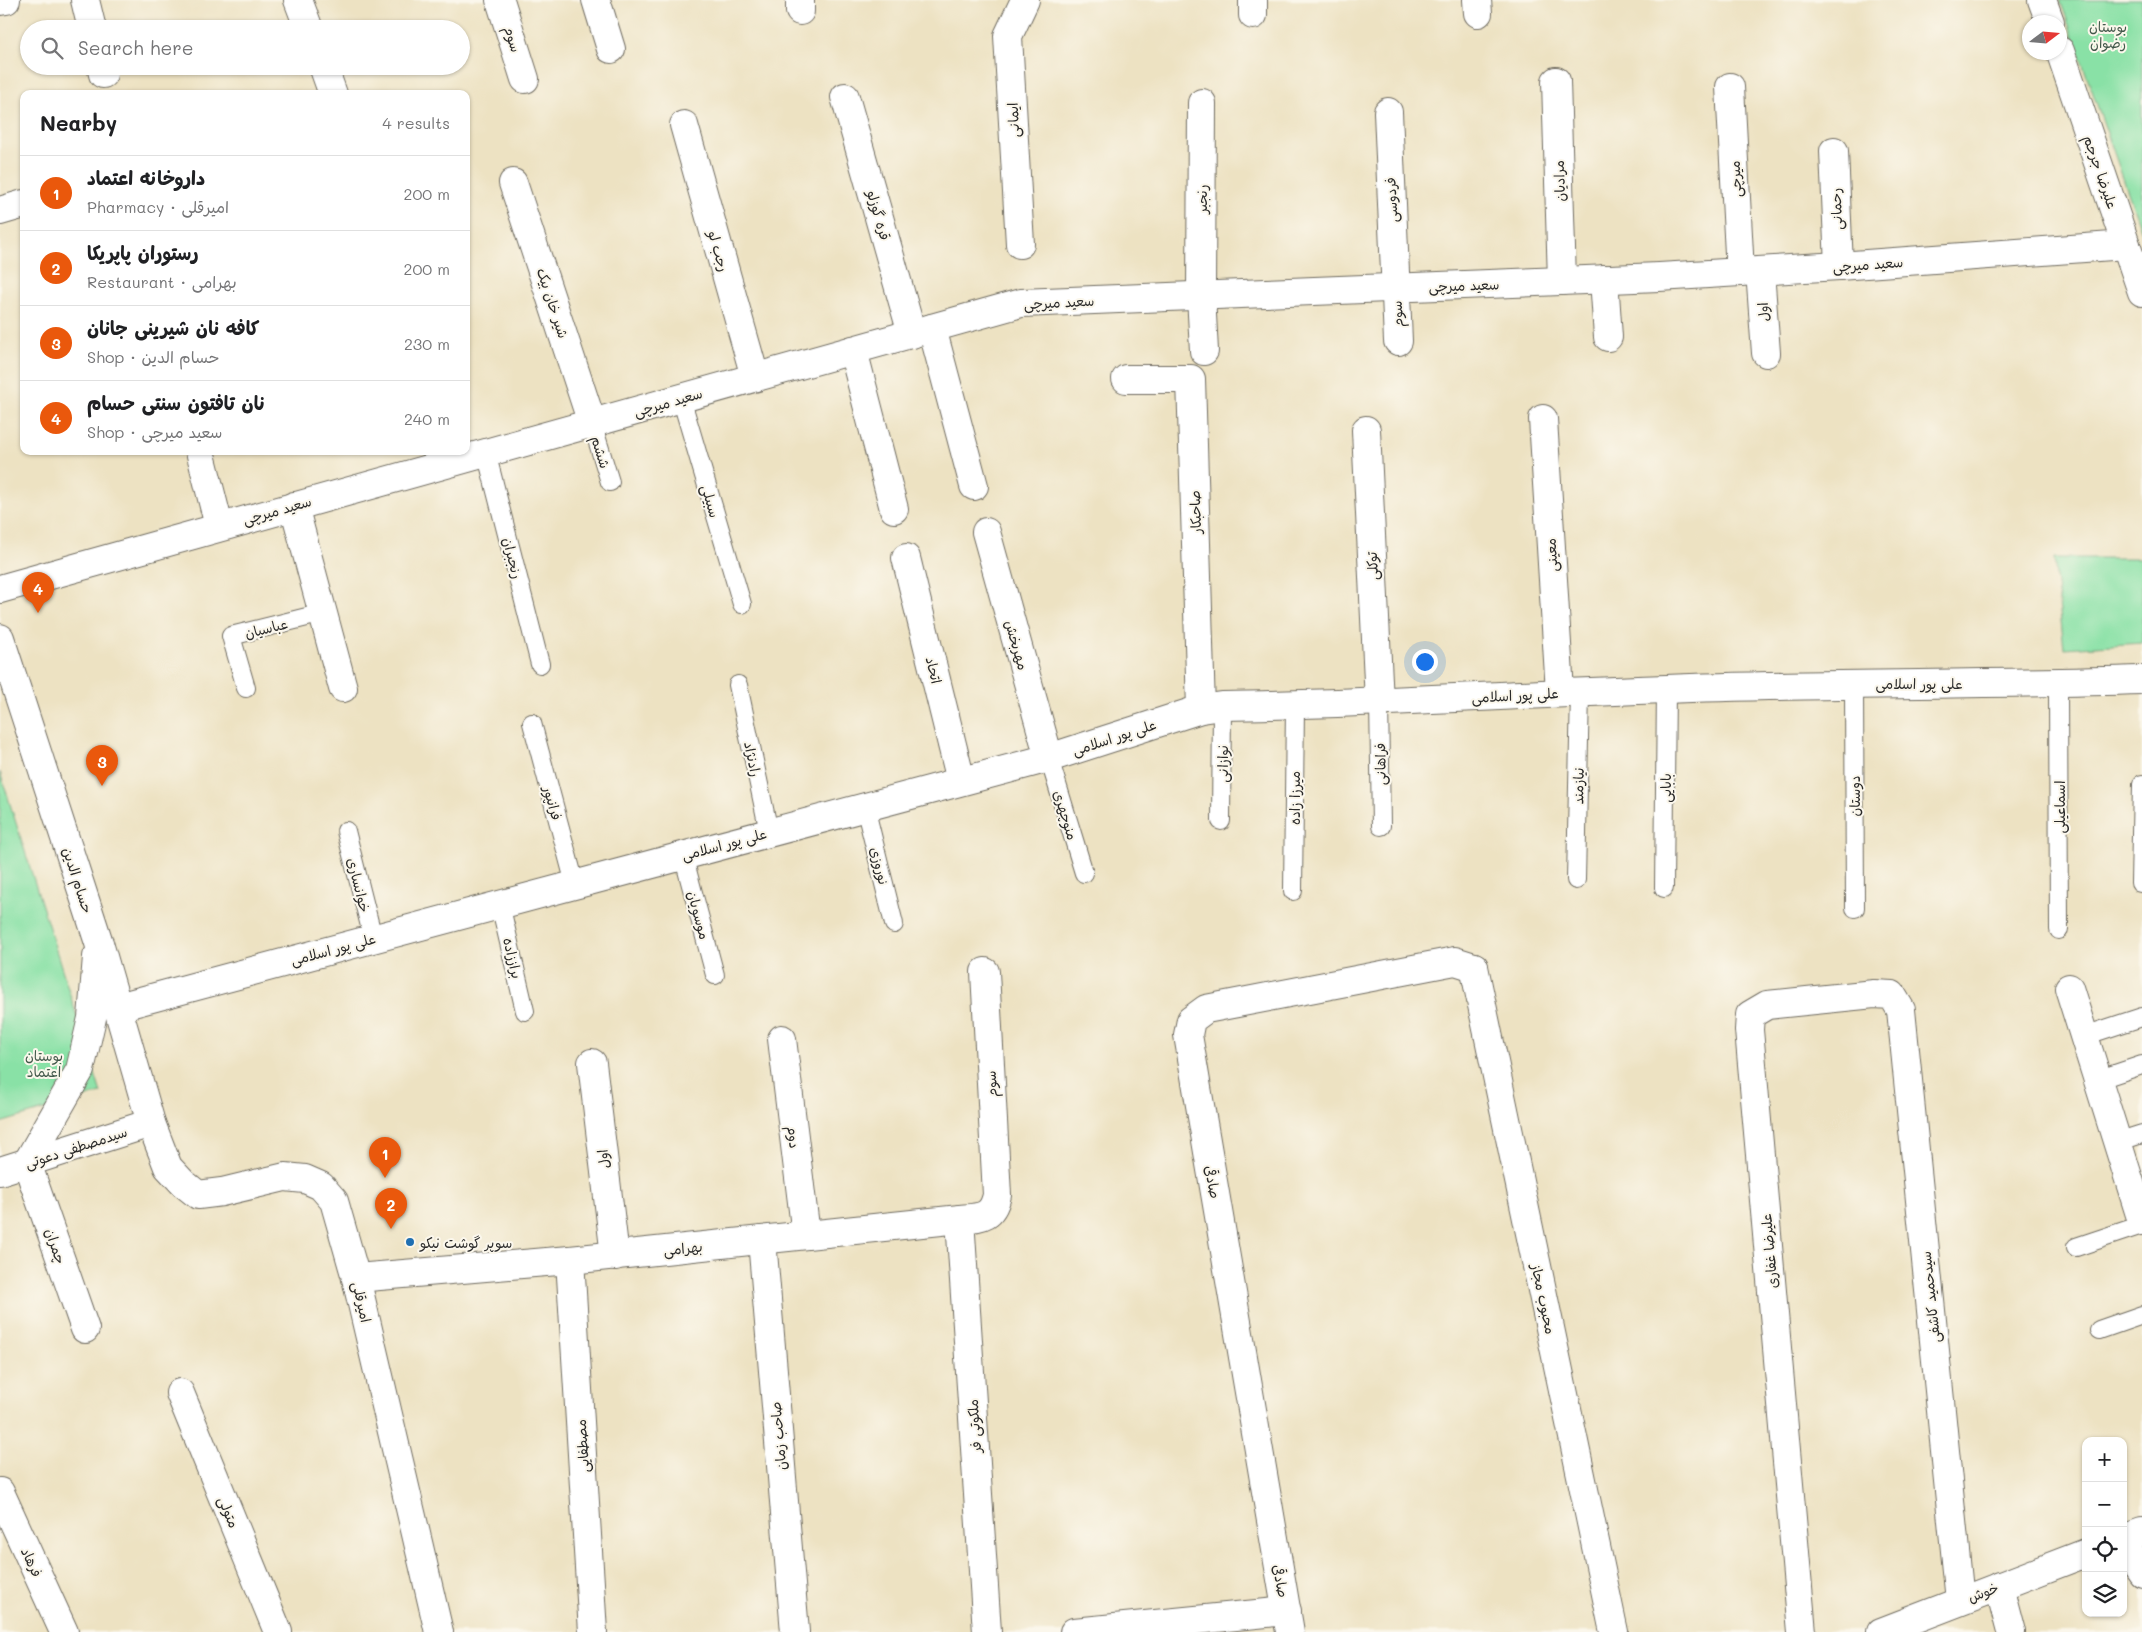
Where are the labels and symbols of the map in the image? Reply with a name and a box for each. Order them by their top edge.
north arrow [2022,15,2067,60]
park label: بوستان رضوان [2089,17,2127,52]
street label: سوم [497,23,526,56]
street label: ایمانی [1003,102,1023,138]
street label: علیرضا جرجم [2078,133,2122,212]
street label: مرادیان [1549,160,1569,202]
street label: میرچی [1725,160,1746,198]
street label: فردوسی [1380,177,1402,223]
street label: رنجبر [1192,184,1211,215]
street label: قره گوزلو [863,187,895,242]
street label: رحمانی [1825,188,1847,230]
street label: رجب لو [703,227,734,274]
street label: سعید میرچی [1832,252,1904,277]
street label: شیر خان بیک [533,265,573,341]
street label: سعید میرچی [1428,274,1500,297]
street label: سعید میرچی [1023,291,1095,314]
street label: سوم [1387,300,1410,328]
street label: اول [1753,302,1773,322]
street label: سعید میرچی [631,383,705,422]
street label: ششم [585,433,615,471]
street label: سبیلی [697,482,725,520]
street label: صاحبکار [1185,490,1205,535]
street label: سعید میرچی [240,491,314,530]
street label: رنجبران [499,535,527,581]
street label: معینی [1540,538,1562,572]
street label: توکلی [1362,550,1382,581]
pin: 4 [22,572,54,613]
street label: عباسیان [243,614,289,642]
street label: مهربخش [1001,618,1033,672]
your location [1412,649,1438,675]
street label: اتحاد [921,655,947,685]
street label: علی پور اسلامی [1875,674,1963,694]
street label: علی پور اسلامی [1471,683,1559,708]
street label: علی پور اسلامی [1070,714,1159,760]
street label: رادنژاد [740,740,766,778]
street label: فراهانی [1370,743,1390,785]
pin: 3 [86,745,118,786]
street label: نوازانی [1213,745,1232,783]
street label: نیازمند [1568,767,1588,805]
street label: میرزا زاده [1285,771,1304,825]
street label: بابایی [1656,773,1675,803]
street label: دوستان [1845,775,1864,817]
street label: اسماعیلی [2050,781,2069,833]
street label: فرانپور [538,783,567,823]
street label: منوچهری [1048,788,1083,843]
street label: علی پور اسلامی [679,824,769,865]
street label: حسام الدین [57,845,97,916]
street label: نوروزی [866,845,894,887]
street label: خوانساری [343,856,375,914]
street label: موسویان [683,889,715,941]
street label: علی پور اسلامی [288,929,378,970]
street label: براززاده [499,936,527,980]
park label: بوستان اعتماد [25,1046,63,1081]
street label: سوم [981,1070,1004,1098]
street label: سیدمصطفی دعوتی [22,1122,130,1172]
street label: دوم [781,1125,805,1150]
pin: 1 [369,1137,401,1178]
street label: اول [592,1148,614,1170]
street label: صادقی [1201,1164,1225,1200]
pin: 2 [375,1188,407,1229]
street label: علیرضا غفاری [1756,1213,1782,1289]
street label: چمران [40,1226,71,1267]
place label: سوپر گوشت نیکو [419,1233,512,1253]
marker: سوپر گوشت نیکو [404,1236,416,1248]
street label: بهرامی [662,1236,704,1260]
street label: سیدحمید کاشفی [1916,1250,1944,1344]
street label: محبوب مجاز [1527,1261,1561,1336]
street label: امیرقلی [348,1280,376,1324]
street label: ملکوتی فر [963,1398,985,1455]
street label: صاحب زمان [766,1401,790,1471]
street label: مصطفایی [571,1419,593,1473]
street label: متولی [214,1493,244,1531]
street label: فرهاد [17,1544,47,1580]
street label: صادقی [1269,1563,1293,1599]
street label: خوش [1965,1577,2001,1607]

